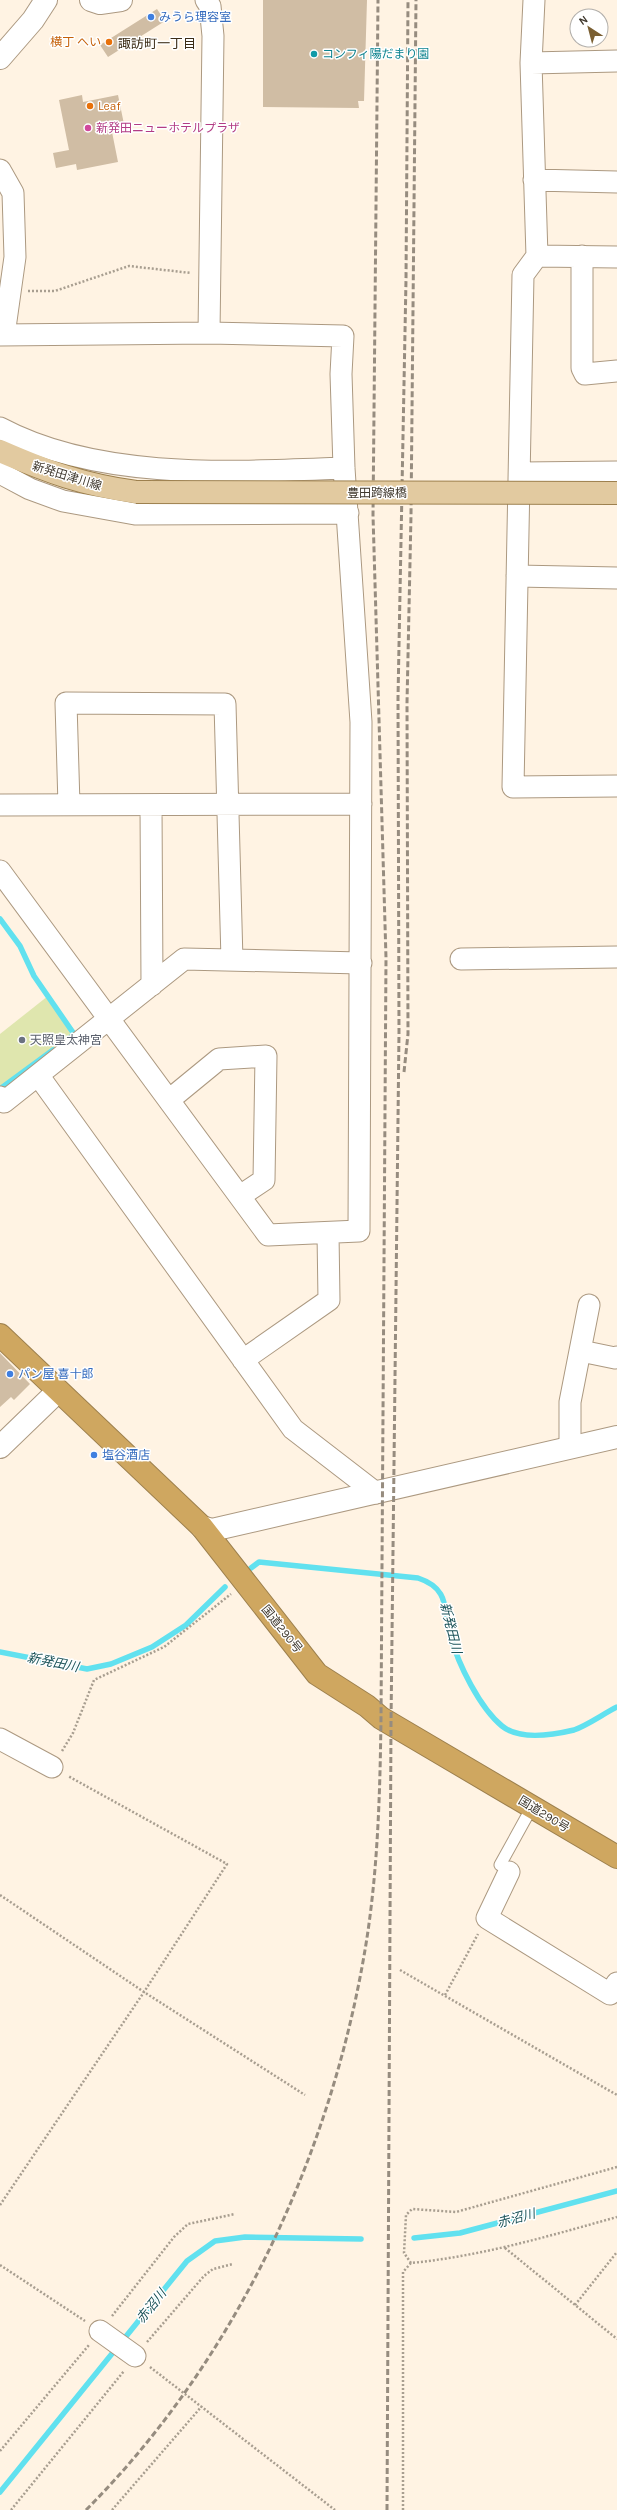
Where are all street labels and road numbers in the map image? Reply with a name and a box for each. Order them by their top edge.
street label: 新発田津川線 [31,459,103,493]
street label: 豊田跨線橋 [347,486,407,500]
street label: 国道290号 [259,1602,305,1656]
street label: 国道290号 [516,1793,572,1835]

